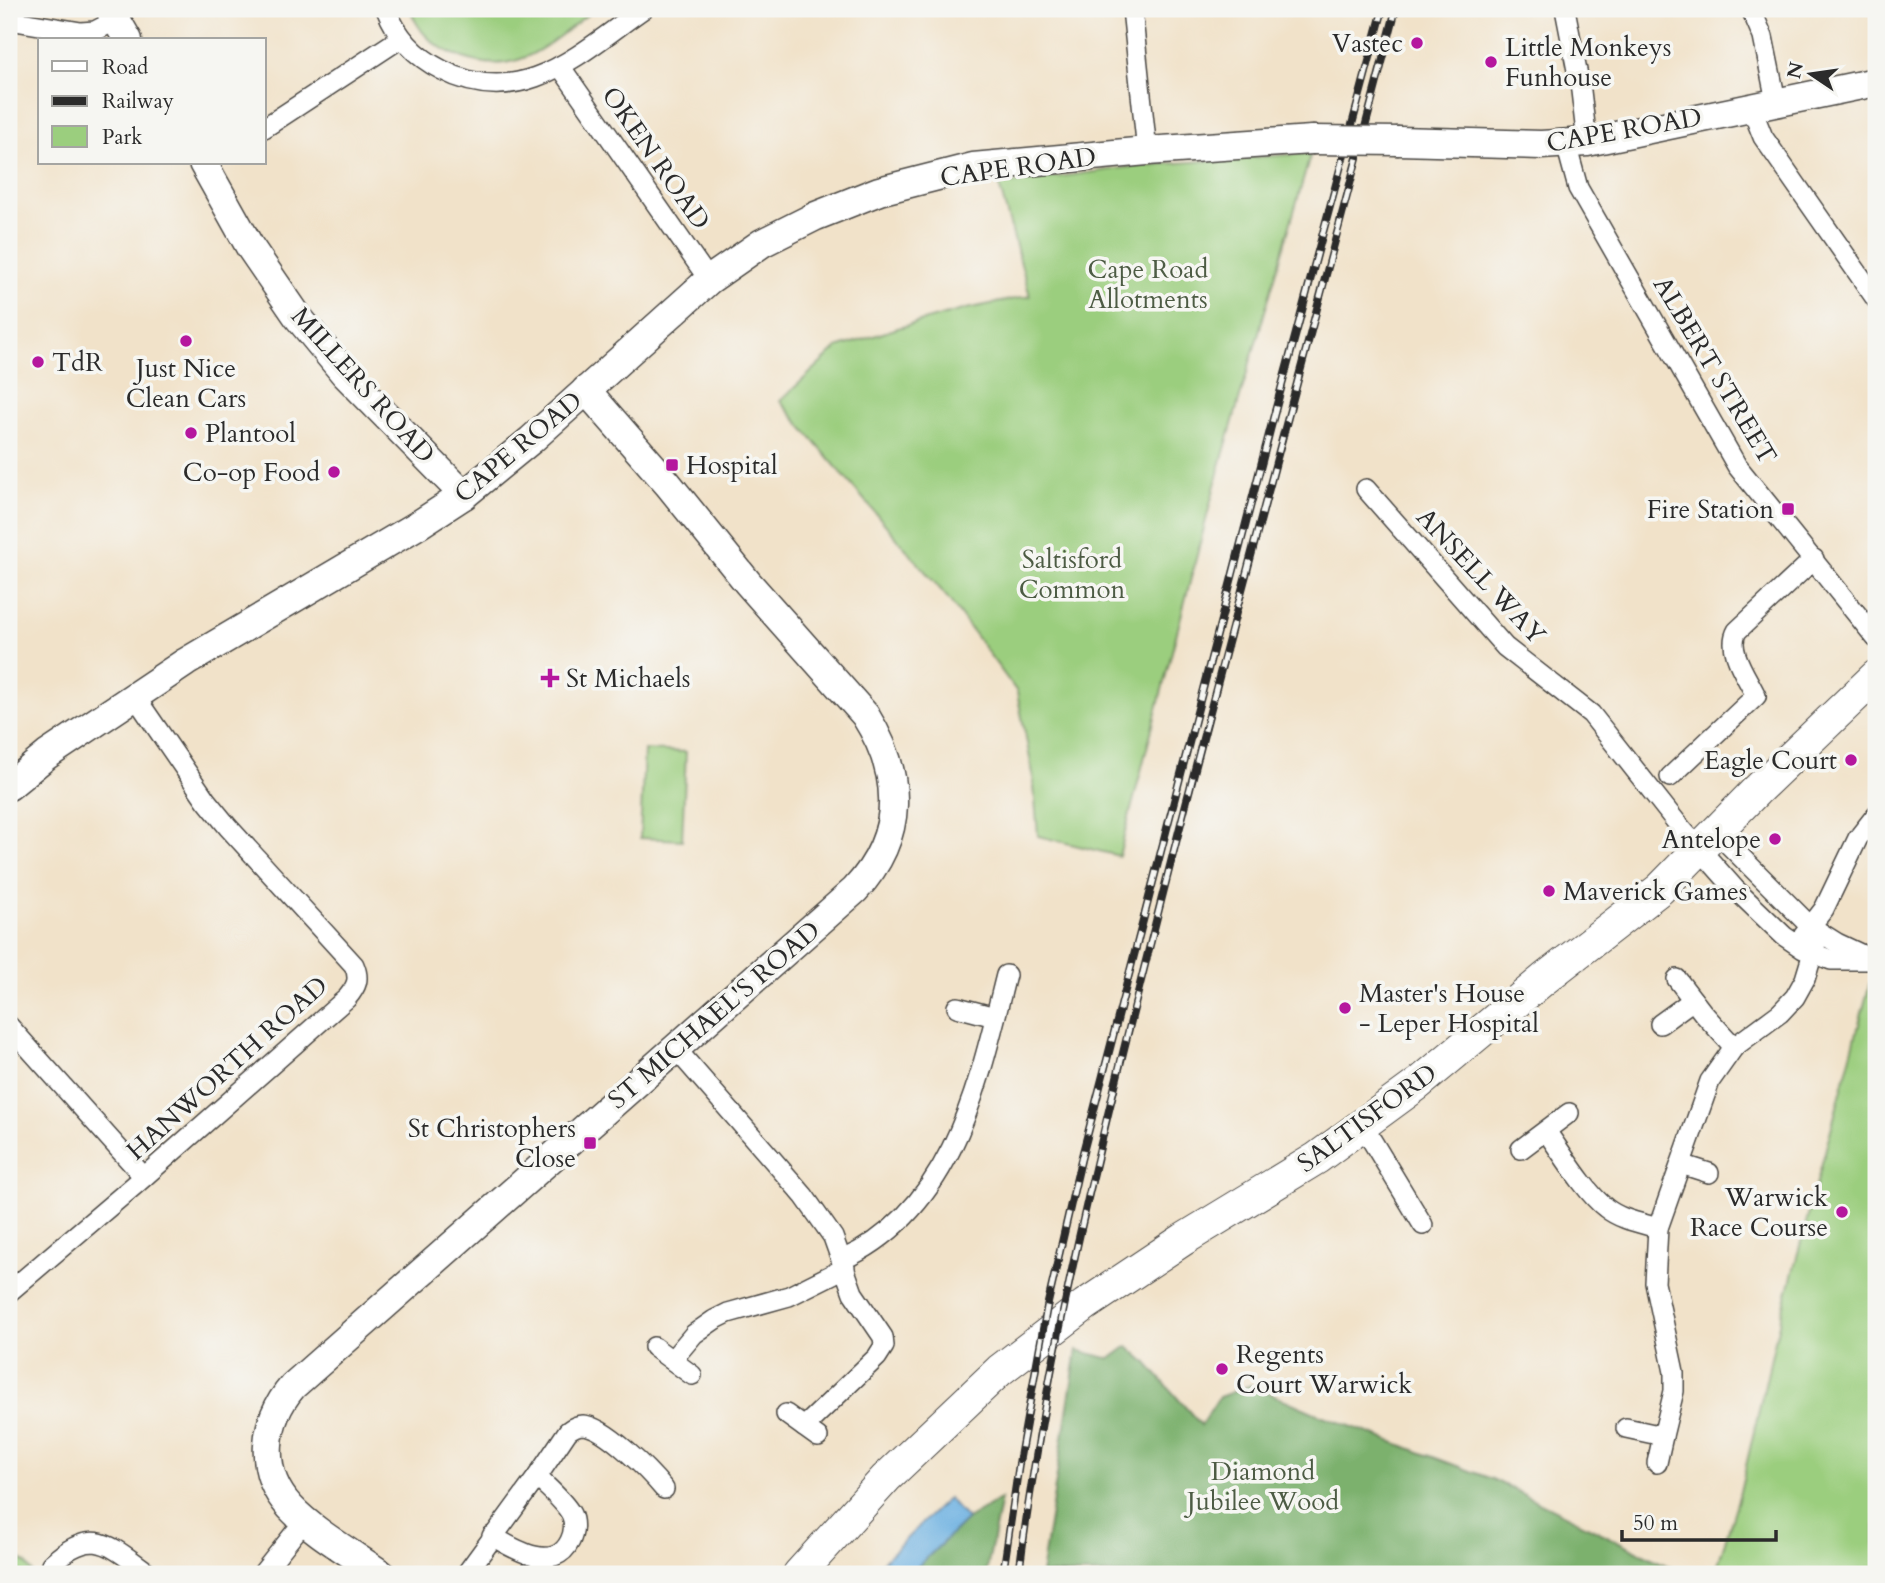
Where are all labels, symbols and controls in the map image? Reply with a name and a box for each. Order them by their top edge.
place label: Vastec [1332,26,1403,61]
place label: Little Monkeys Funhouse [1505,30,1671,95]
marker: Vastec [1409,35,1425,51]
legend [38,38,266,164]
north arrow [1776,38,1846,108]
text: Road [102,53,148,82]
marker: Little Monkeys Funhouse [1483,54,1499,70]
text: N [1781,59,1810,81]
street label: OKEN ROAD [594,80,718,236]
text: Railway [102,87,174,116]
street label: CAPE ROAD [1544,99,1704,161]
text: Park [102,123,143,152]
street label: CAPE ROAD [938,139,1098,195]
park label: Cape Road Allotments [1088,252,1209,317]
street label: ALBERT STREET [1645,270,1785,470]
street label: MILLERS ROAD [283,299,443,471]
marker: Just Nice Clean Cars [178,333,194,349]
place label: TdR [52,345,103,380]
place label: Just Nice Clean Cars [126,351,246,416]
marker: TdR [30,354,46,370]
street label: CAPE ROAD [447,383,589,511]
place label: Plantool [205,416,296,451]
marker: Plantool [183,425,199,441]
place label: Hospital [686,448,778,483]
place label: Co-op Food [183,455,320,490]
marker: Hospital [664,457,680,473]
marker: Co-op Food [326,464,342,480]
place label: Fire Station [1647,492,1774,527]
street label: ANSELL WAY [1409,500,1554,652]
marker: Fire Station [1780,501,1796,517]
park label: Saltisford Common [1019,542,1126,607]
place label: St Michaels [566,661,691,696]
marker: St Michaels [540,668,560,688]
place label: Eagle Court [1704,743,1837,778]
marker: Eagle Court [1843,752,1859,768]
place label: Antelope [1661,822,1761,857]
marker: Antelope [1767,831,1783,847]
place label: Maverick Games [1563,874,1748,909]
marker: Maverick Games [1541,883,1557,899]
street label: ST MICHAEL'S ROAD [600,913,828,1117]
street label: HANWORTH ROAD [119,968,335,1168]
place label: Master's House - Leper Hospital [1359,976,1539,1041]
marker: Master's House - Leper Hospital [1337,1000,1353,1016]
street label: SALTISFORD [1290,1055,1444,1181]
place label: St Christophers Close [408,1111,576,1176]
marker: St Christophers Close [582,1135,598,1151]
place label: Warwick Race Course [1690,1180,1828,1245]
marker: Warwick Race Course [1834,1204,1850,1220]
place label: Regents Court Warwick [1236,1337,1412,1402]
marker: Regents Court Warwick [1214,1361,1230,1377]
park label: Diamond Jubilee Wood [1183,1454,1339,1519]
scale bar [1622,1499,1776,1543]
text: 50 m [1633,1509,1678,1538]

